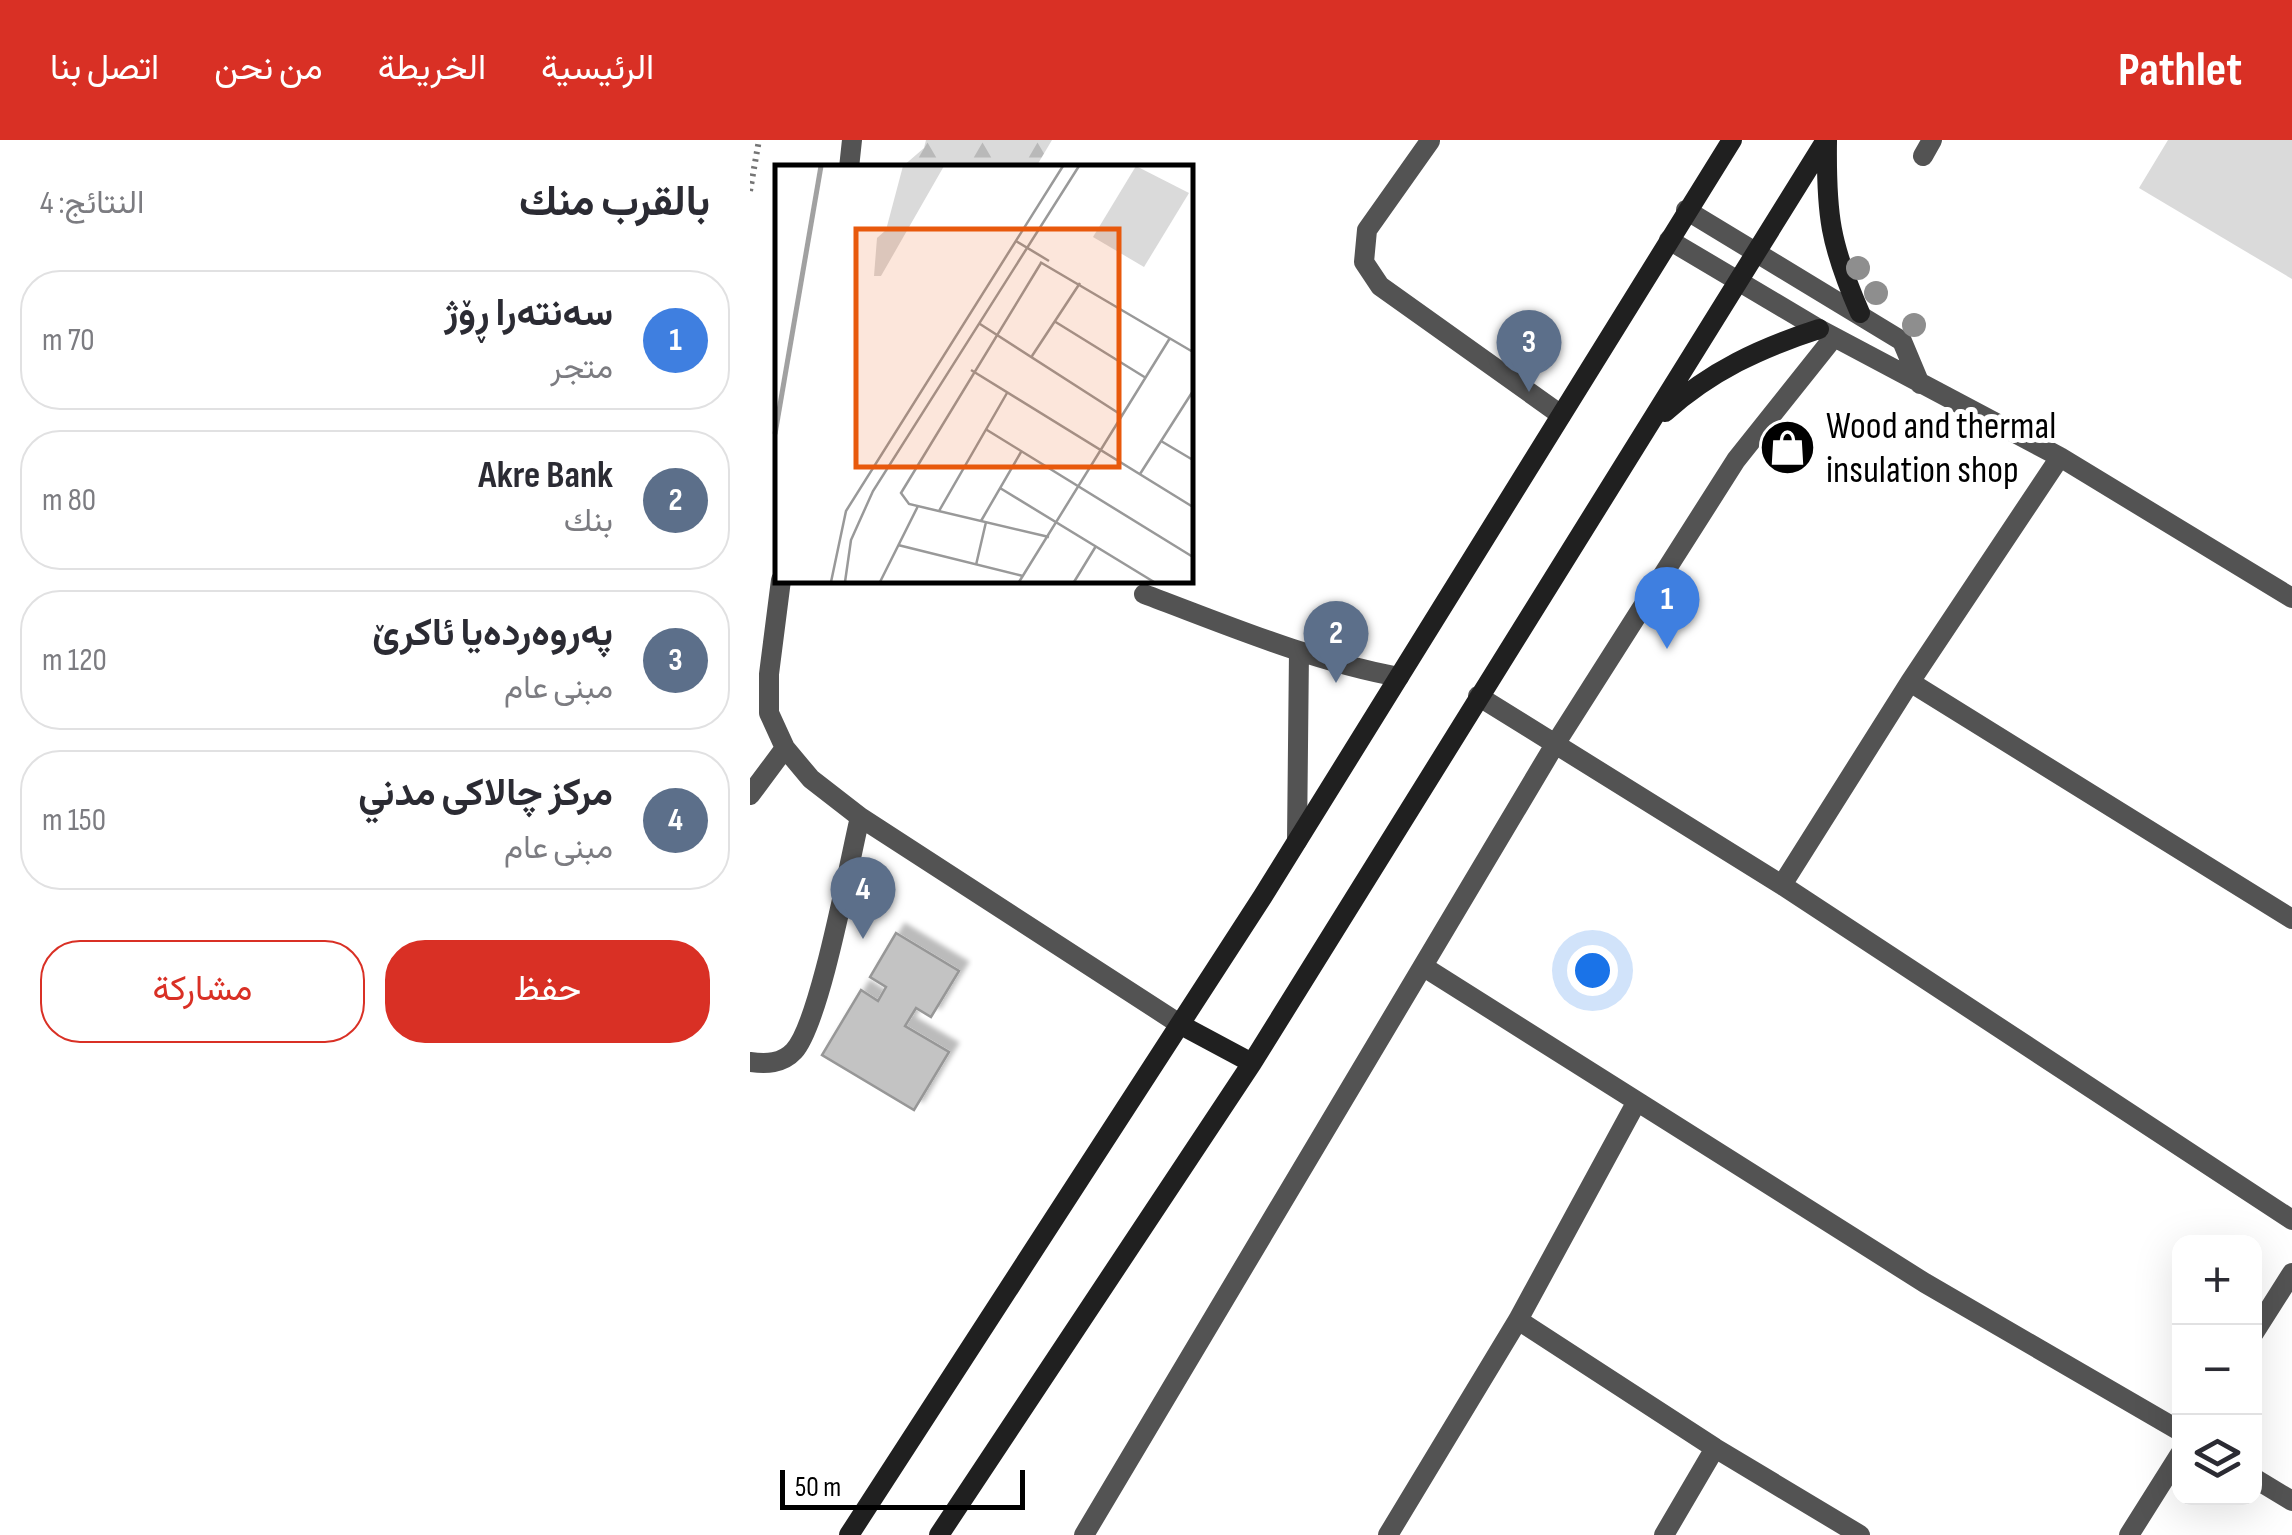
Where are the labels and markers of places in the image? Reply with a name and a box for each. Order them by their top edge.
pin: 3 [1496,310,1562,392]
place label: Wood and thermal insulation shop [1826,404,2056,493]
shop icon: Wood and thermal insulation shop [1757,417,1817,477]
pin: 1 [1634,566,1700,649]
pin: 2 [1304,600,1368,683]
pin: 4 [830,856,896,939]

